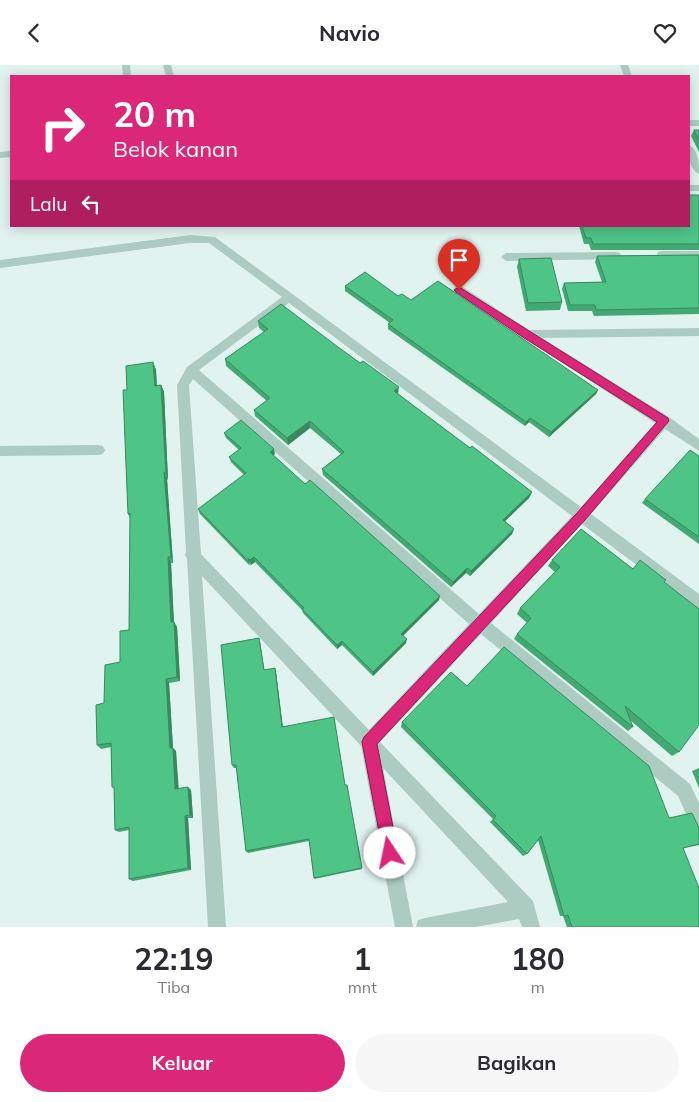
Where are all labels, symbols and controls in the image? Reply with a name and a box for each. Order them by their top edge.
icon: back [20,19,48,47]
text: Navio [319,19,380,47]
icon: heart [651,19,679,47]
text: 20 m [113,92,196,136]
icon: right [30,95,95,160]
text: Belok kanan [113,135,238,163]
icon: left [77,190,105,218]
text: Lalu [30,192,67,216]
pin [438,239,480,290]
icon: arrive [445,246,473,274]
position arrow [363,826,415,878]
text: 22:19 [134,940,214,978]
text: 1 [353,940,371,978]
text: 180 [511,940,565,978]
text: Tiba [158,977,190,997]
text: mnt [348,977,377,997]
text: m [531,977,545,997]
button: Keluar [20,1034,345,1092]
button: Bagikan [355,1034,679,1092]

